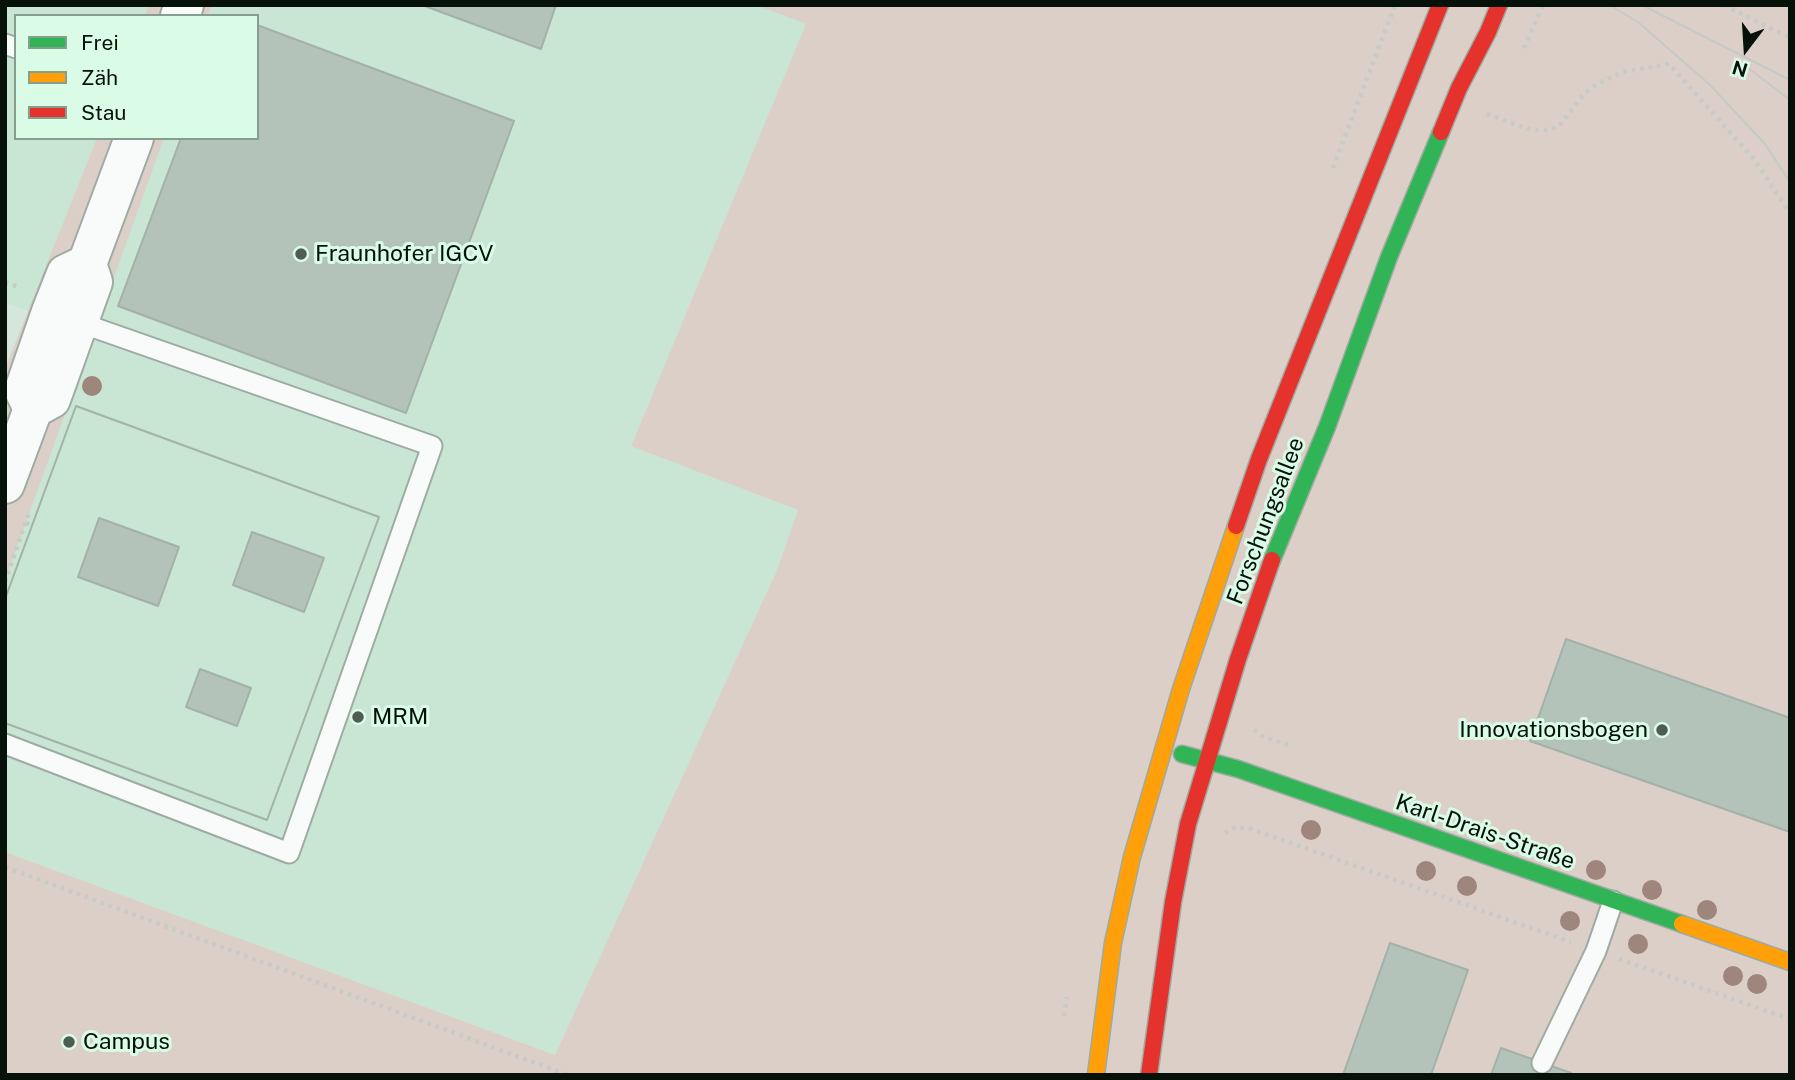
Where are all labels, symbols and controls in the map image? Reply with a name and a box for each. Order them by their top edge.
legend [14,14,259,140]
north arrow [1711,14,1781,84]
text: Frei [81,30,119,55]
text: N [1730,56,1750,82]
text: Zäh [81,65,118,90]
text: Stau [81,100,127,125]
place label: Fraunhofer IGCV [315,240,494,268]
marker: Fraunhofer IGCV [293,246,309,262]
street label: Forschungsallee [1221,434,1311,608]
place label: MRM [372,703,428,731]
marker: MRM [350,709,366,725]
place label: Innovationsbogen [1459,716,1648,744]
marker: Innovationsbogen [1654,722,1670,738]
street label: Karl-Drais-Straße [1392,788,1578,876]
place label: Campus [83,1028,170,1056]
marker: Campus [61,1034,77,1050]

